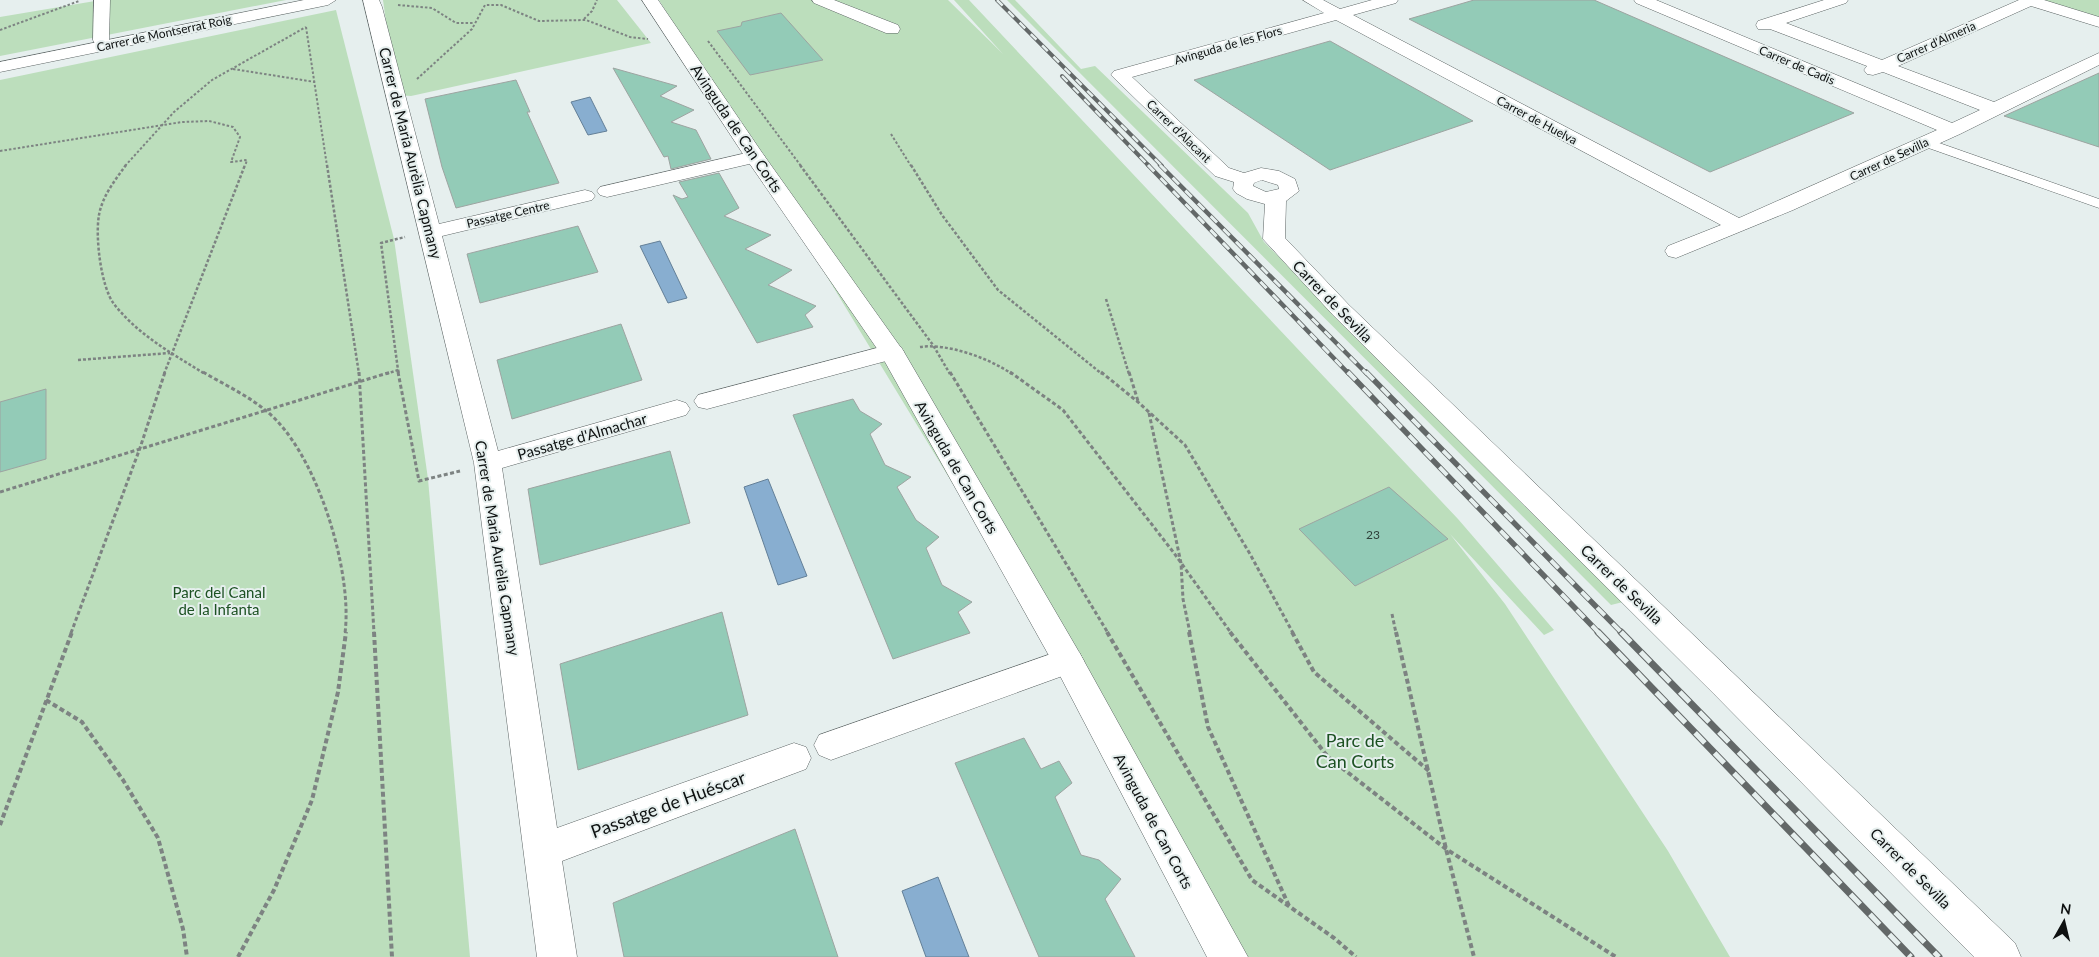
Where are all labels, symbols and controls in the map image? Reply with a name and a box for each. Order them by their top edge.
street label: Carrer de Montserrat Roig [95,11,233,55]
street label: Carrer d'Almeria [1894,18,1978,66]
street label: Avinguda de les Flors [1172,22,1284,68]
street label: Carrer de Cadis [1757,42,1837,88]
street label: Carrer de Maria Aurèlia Capmany [376,45,446,261]
street label: Avinguda de Can Corts [687,61,787,195]
street label: Carrer de Huelva [1494,92,1580,148]
street label: Carrer d'Alacant [1144,96,1215,166]
street label: Carrer de Sevilla [1847,134,1931,184]
street label: Passatge Centre [465,197,551,231]
street label: Carrer de Sevilla [1289,256,1377,346]
street label: Avinguda de Can Corts [912,397,1002,537]
street label: Passatge d'Almachar [515,409,649,463]
street label: Carrer de Maria Aurèlia Capmany [472,439,524,657]
house number: 23 [1366,527,1380,542]
street label: Carrer de Sevilla [1577,540,1667,628]
park label: Parc del Canal de la Infanta [173,583,265,618]
park label: Parc de Can Corts [1316,729,1394,772]
street label: Avinguda de Can Corts [1111,750,1197,892]
street label: Passatge de Huéscar [588,766,749,842]
street label: Carrer de Sevilla [1867,824,1955,912]
north arrow [2039,897,2089,947]
text: N [2059,899,2072,918]

